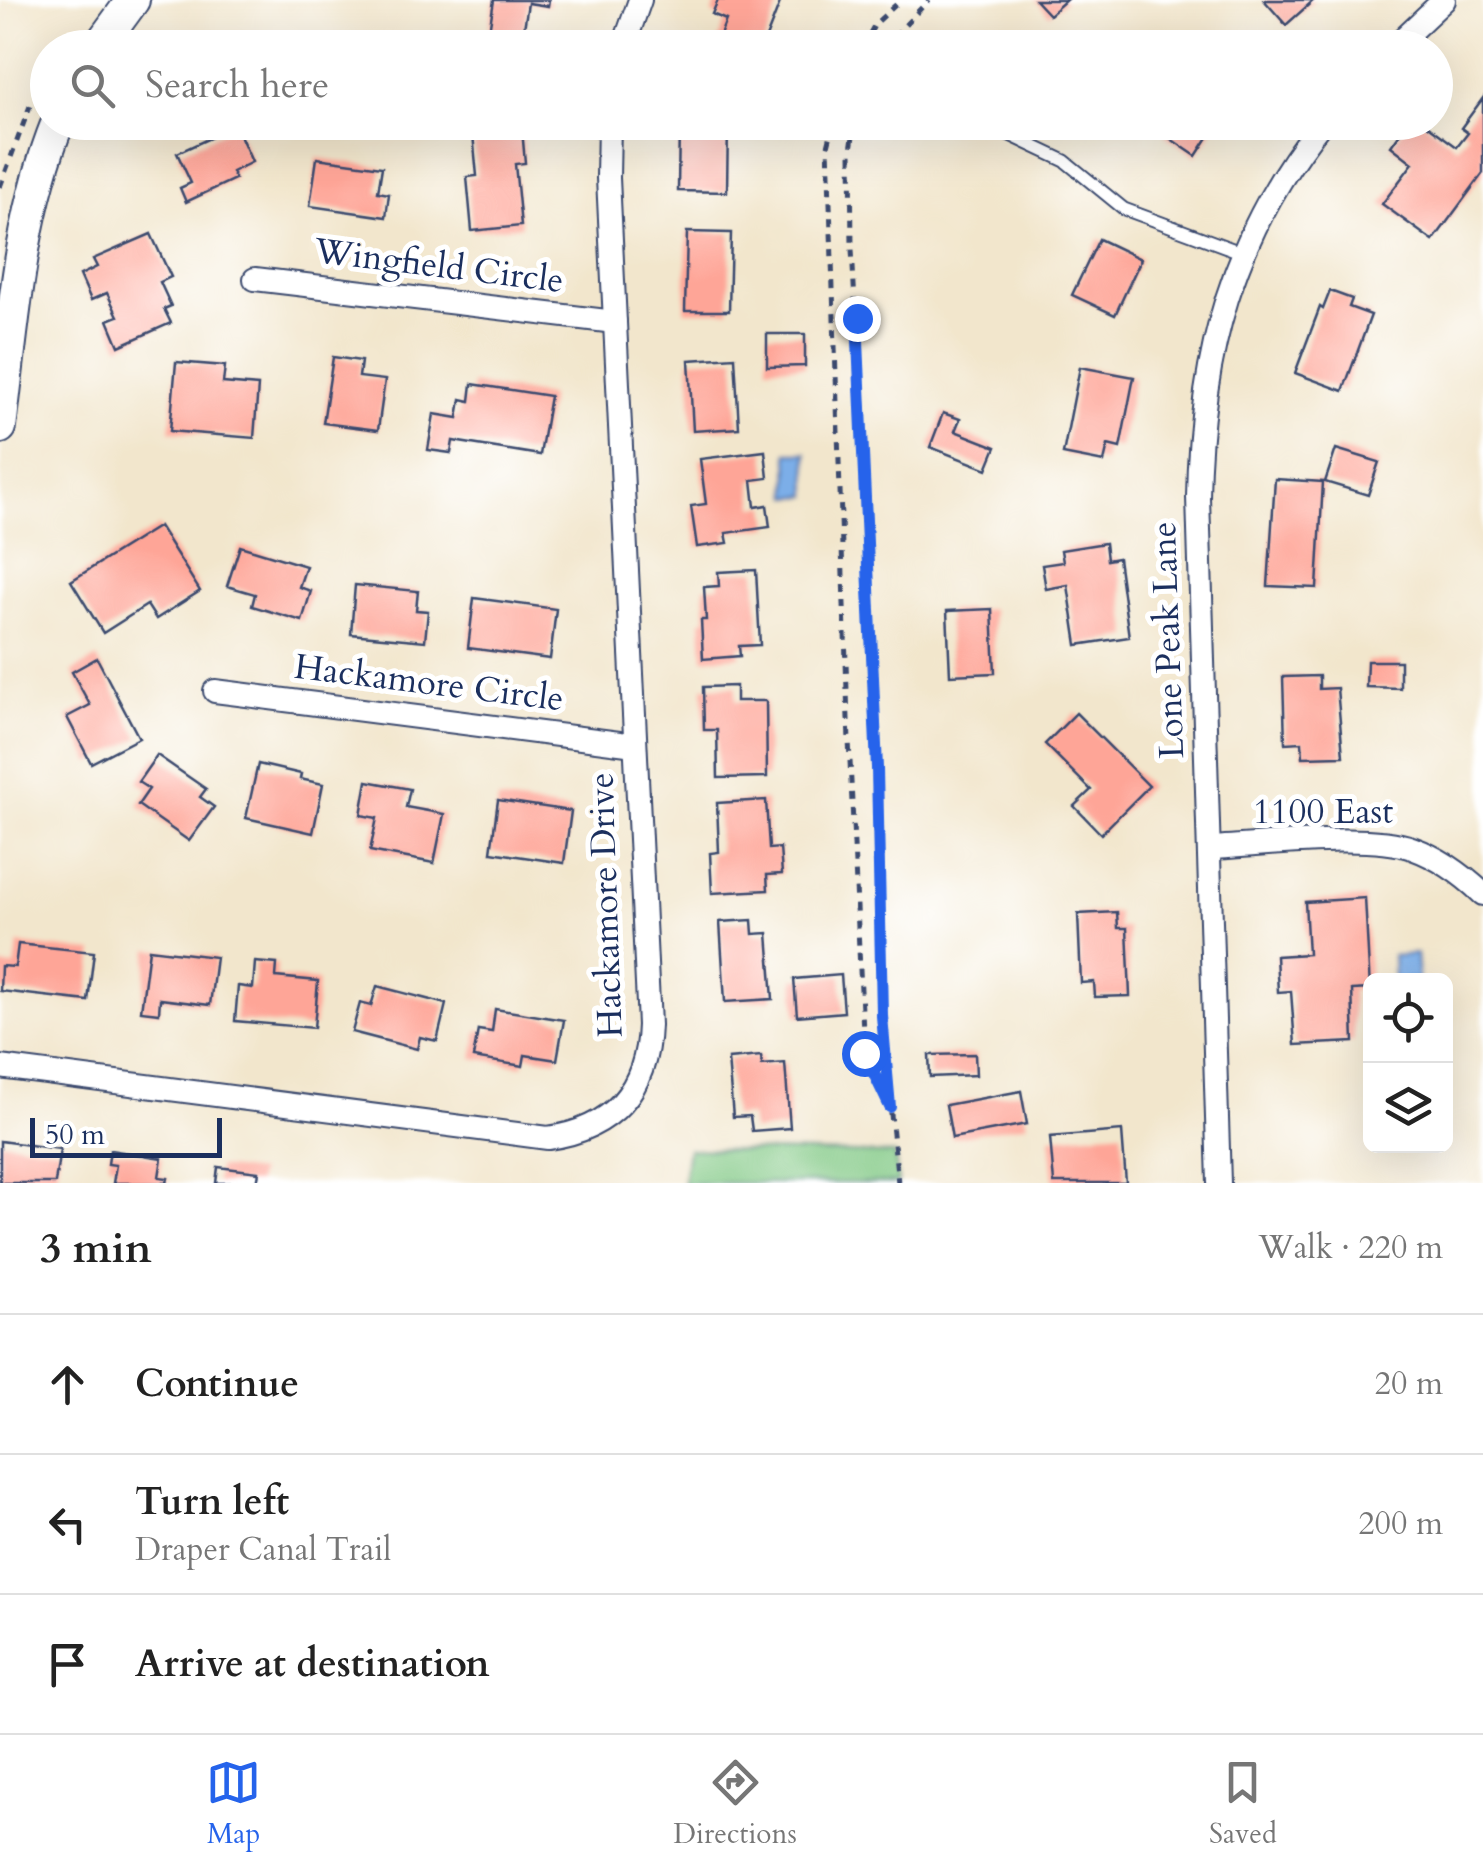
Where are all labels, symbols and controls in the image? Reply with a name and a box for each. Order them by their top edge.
search box [30,30,1453,140]
icon: search [65,58,120,113]
text: Search here [145,59,329,111]
street label: Wingfield Circle [311,227,566,305]
route end [835,296,881,342]
street label: Lone Peak Lane [1140,521,1196,759]
street label: Hackamore Circle [292,643,566,723]
street label: Hackamore Drive [577,772,635,1038]
street label: 1100 East [1253,788,1393,836]
map controls [1363,973,1453,1153]
button: locate [1363,973,1453,1063]
route start [842,1031,888,1077]
button: layers [1363,1063,1453,1153]
scale bar [30,1113,222,1158]
text: 50 m [45,1116,105,1154]
text: 3 min [40,1220,152,1277]
text: Walk · 220 m [1258,1226,1443,1270]
icon: ahead [40,1357,95,1412]
text: Continue [135,1358,299,1410]
text: 20 m [1375,1362,1443,1406]
text: Turn left [135,1476,289,1528]
icon: left [40,1497,95,1552]
text: 200 m [1358,1502,1443,1546]
text: Draper Canal Trail [135,1528,391,1572]
icon: arrive [40,1637,95,1692]
text: Arrive at destination [135,1638,490,1690]
tab: Map [206,1755,261,1853]
tab: Directions [673,1755,797,1853]
tab: Saved [1209,1755,1277,1853]

